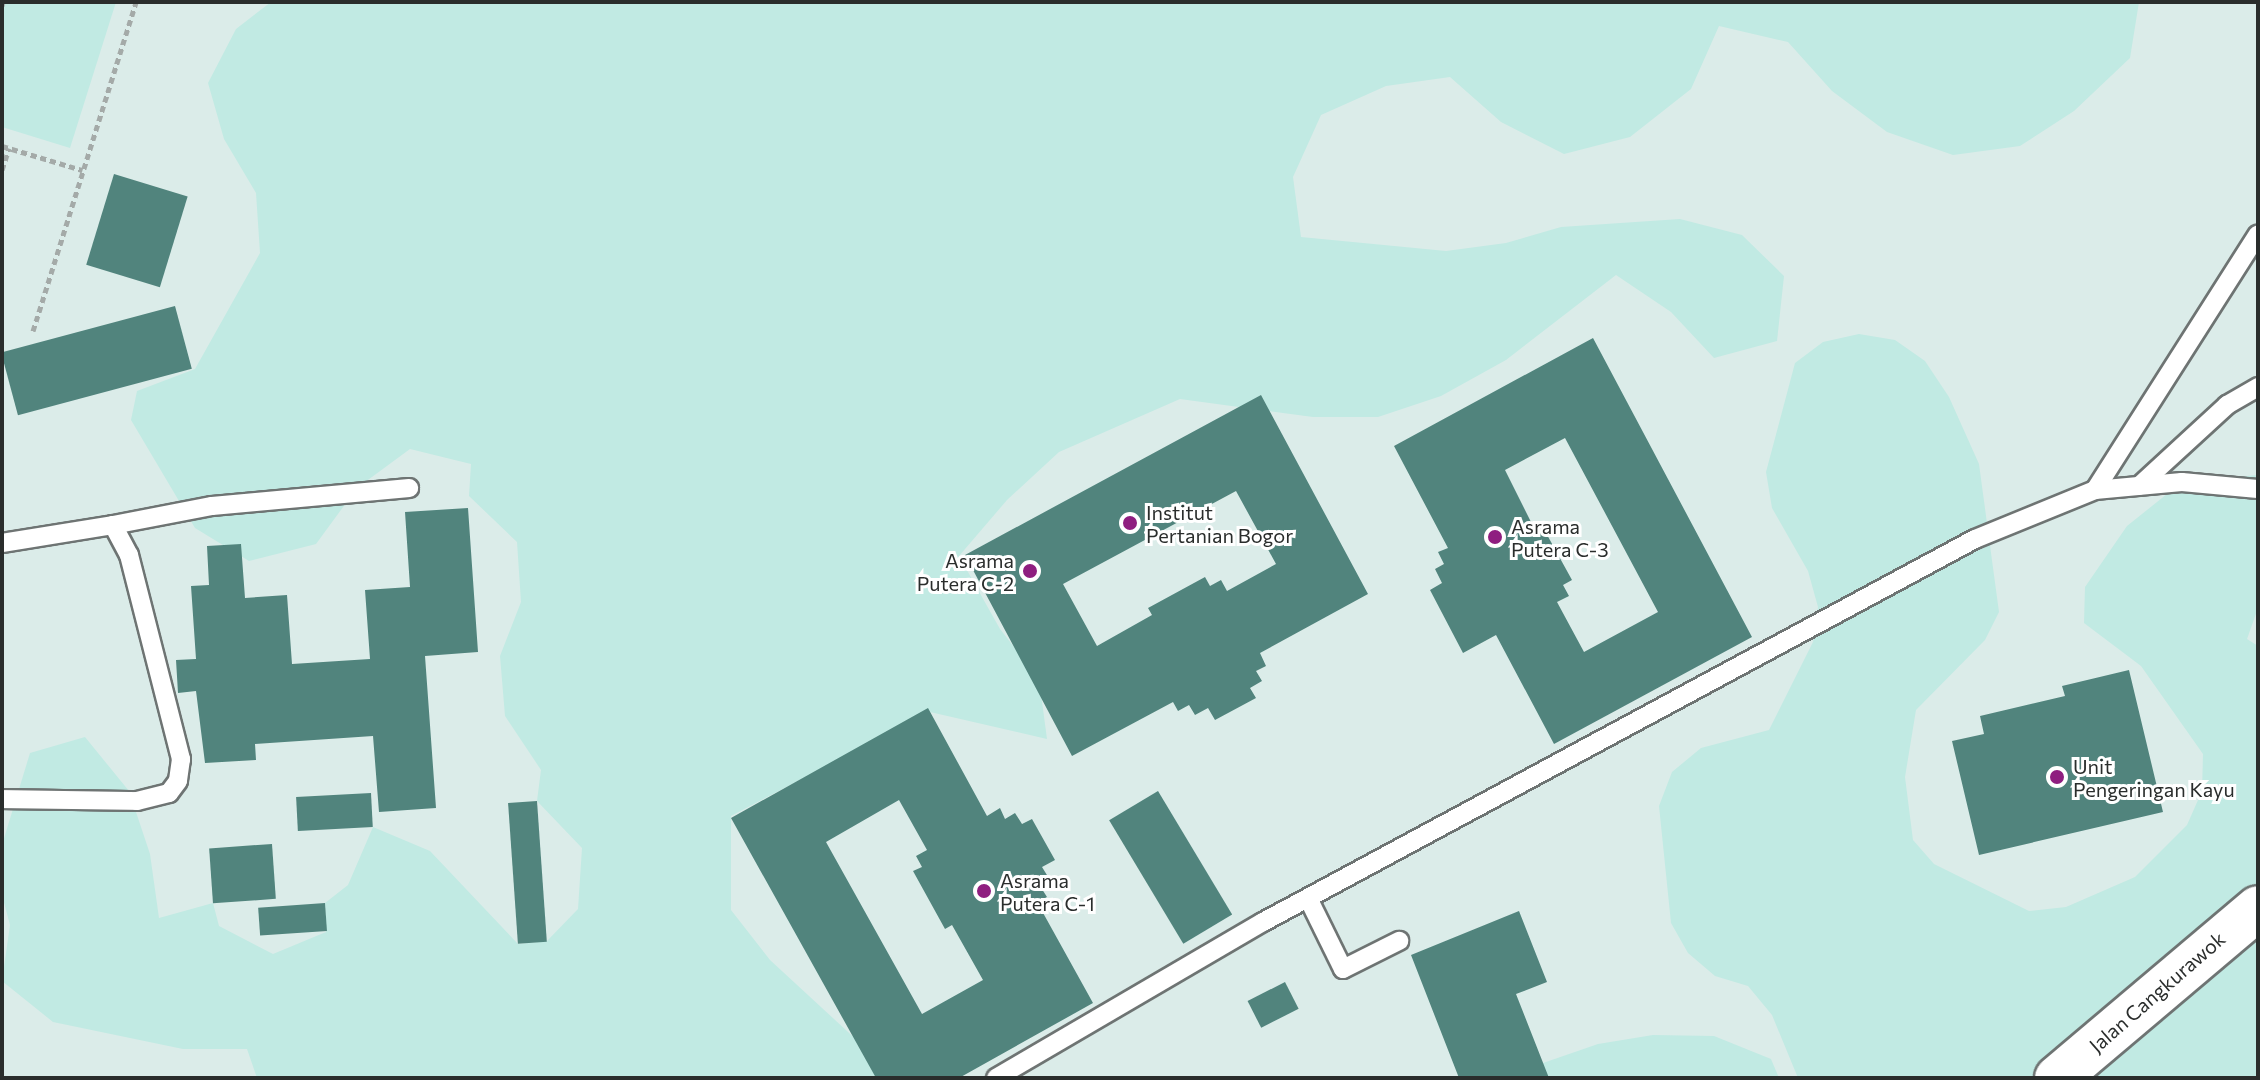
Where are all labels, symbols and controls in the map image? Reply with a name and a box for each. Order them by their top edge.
place label: Institut Pertanian Bogor [1146,500,1293,547]
marker: Institut Pertanian Bogor [1121,514,1139,532]
place label: Asrama Putera C-3 [1511,514,1609,561]
marker: Asrama Putera C-3 [1486,528,1504,546]
place label: Asrama Putera C-2 [917,548,1014,595]
marker: Asrama Putera C-2 [1021,562,1039,580]
place label: Unit Pengeringan Kayu [2073,754,2235,801]
marker: Unit Pengeringan Kayu [2048,768,2066,786]
place label: Asrama Putera C-1 [1000,868,1095,915]
marker: Asrama Putera C-1 [975,882,993,900]
street label: Jalan Cangkurawok [2084,927,2230,1057]

